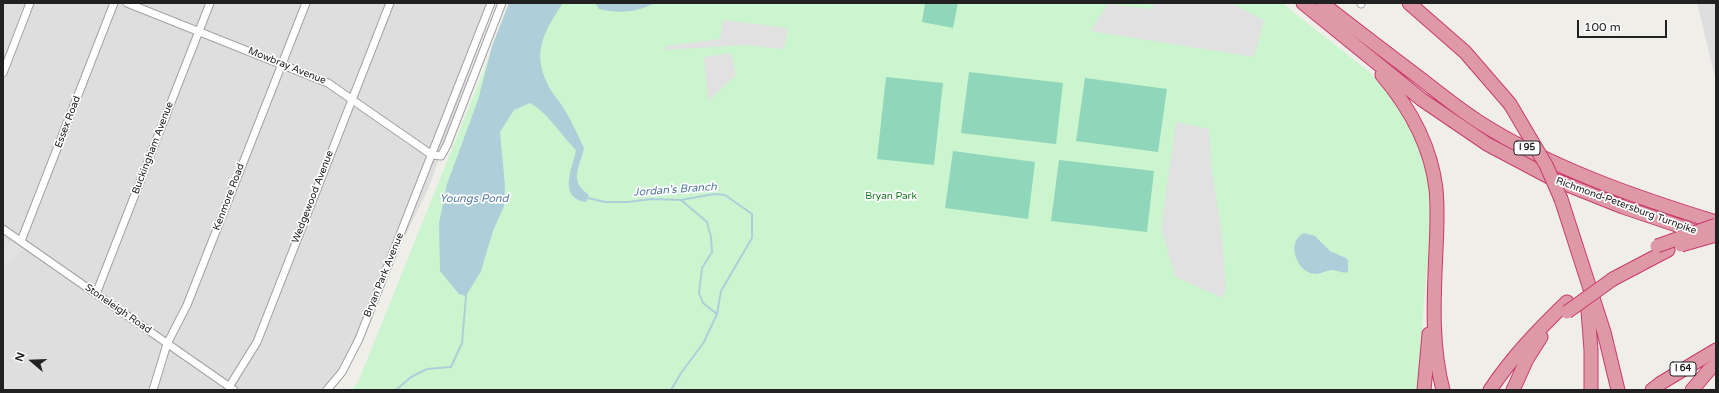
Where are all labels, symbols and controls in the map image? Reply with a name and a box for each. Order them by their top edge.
scale bar [1579,12,1669,38]
text: 100 m [1584,20,1621,34]
street label: Mowbray Avenue [246,45,328,87]
street label: Essex Road [53,94,83,150]
street label: Buckingham Avenue [130,100,176,196]
road number: I 95 [1514,141,1540,155]
street label: Wedgewood Avenue [290,149,336,245]
street label: Kenmore Road [211,162,247,232]
street label: Richmond-Petersburg Turnpike [1554,175,1698,237]
water label: Jordan's Branch [633,181,717,199]
park label: Bryan Park [865,190,917,202]
water label: Youngs Pond [440,192,508,206]
street label: Bryan Park Avenue [362,231,406,319]
street label: Stoneleigh Road [82,282,154,336]
north arrow [12,341,52,381]
text: N [13,351,28,363]
road number: I 64 [1670,362,1696,376]

